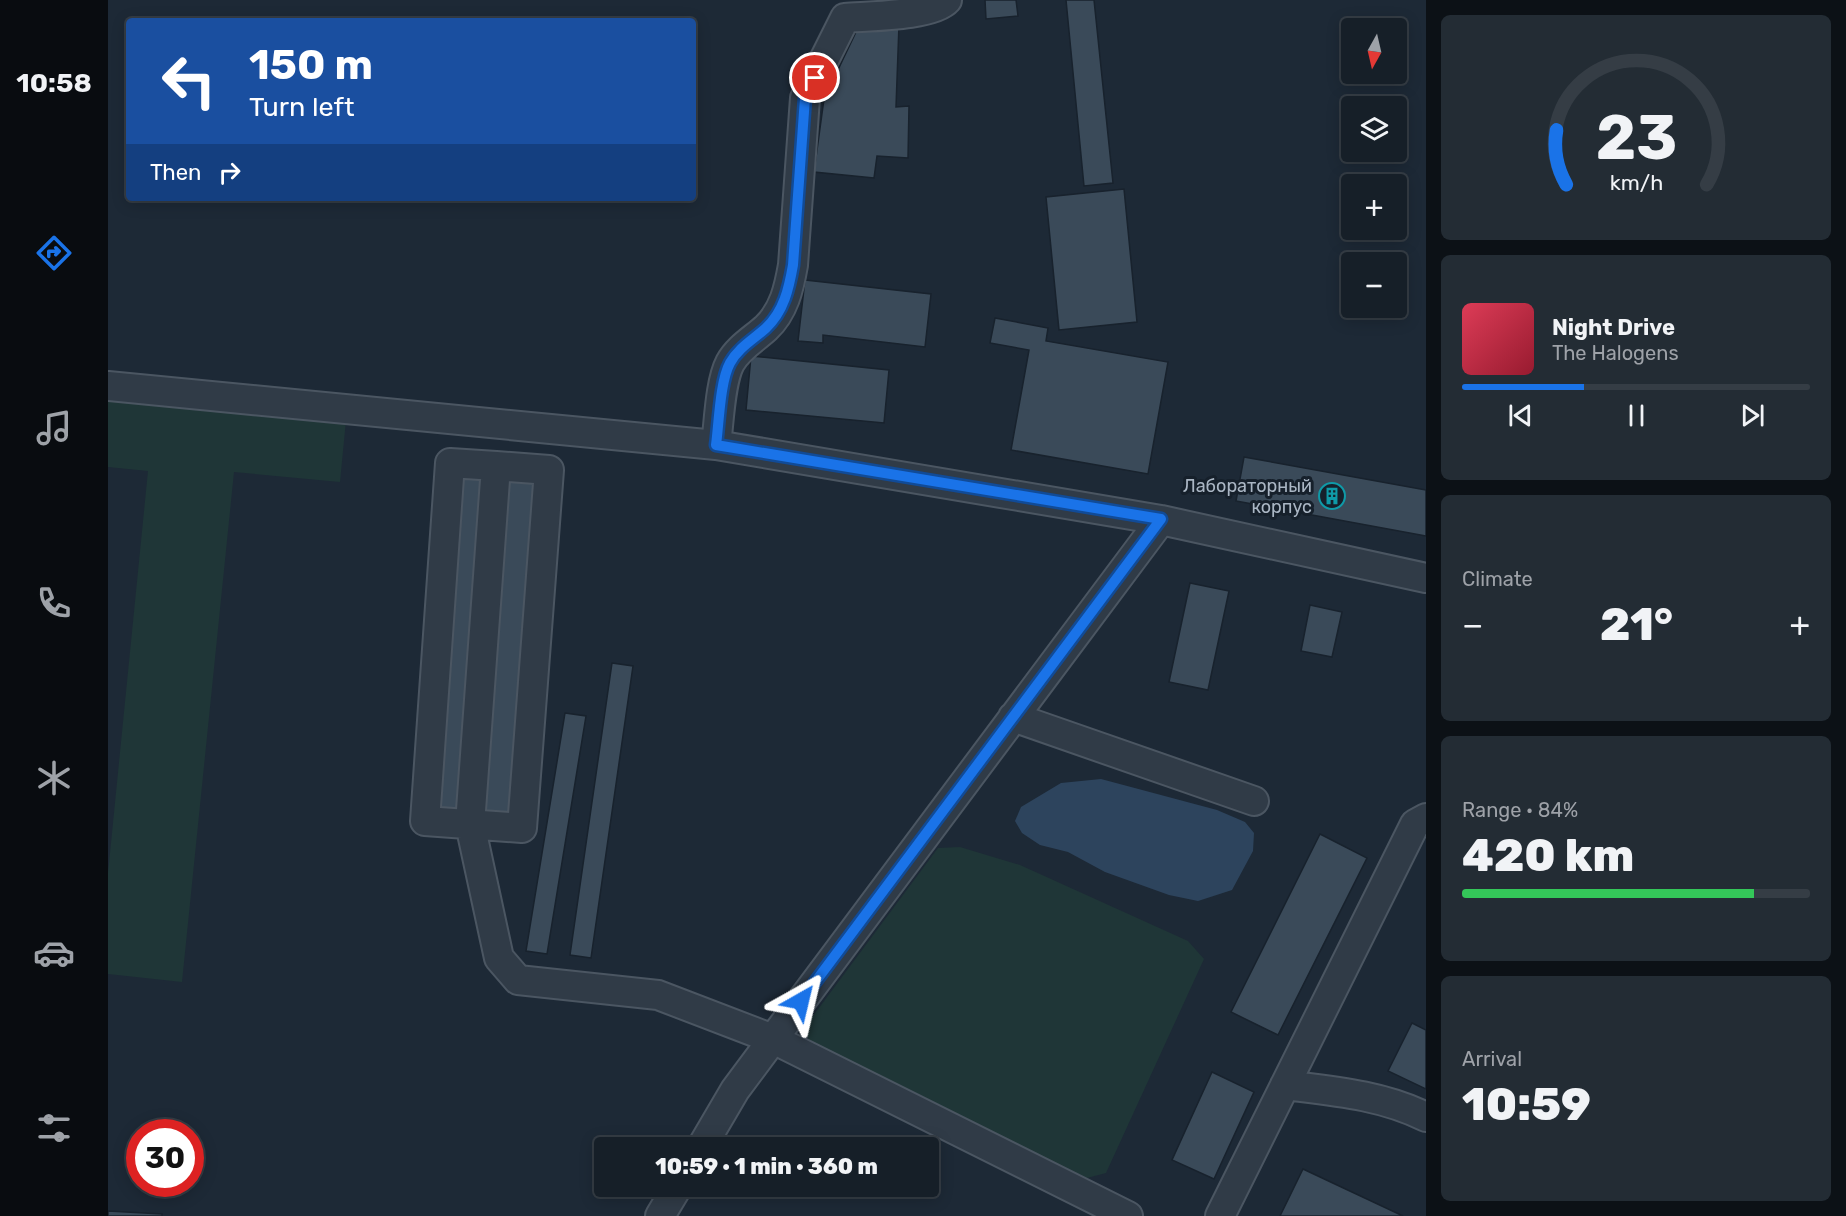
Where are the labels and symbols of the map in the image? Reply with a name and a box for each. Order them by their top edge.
north arrow [1341,18,1407,84]
pin [789,52,840,103]
place label: Лабораторный корпус [1183,475,1312,518]
building icon: Лабораторный корпус [1317,481,1347,511]
position arrow [769,969,833,1033]
speed limit sign: 30 [126,1119,204,1197]

